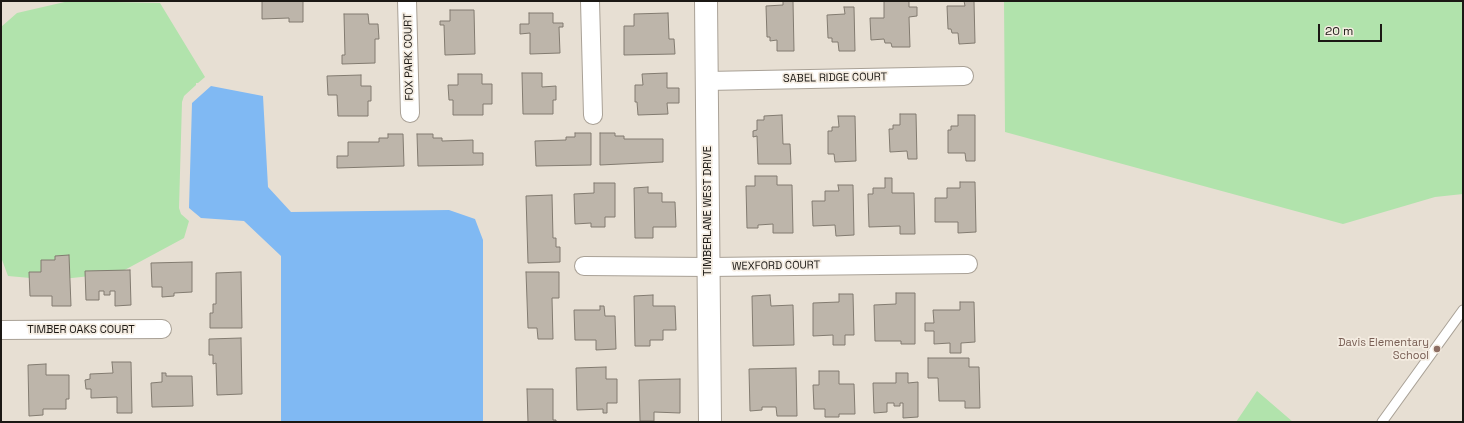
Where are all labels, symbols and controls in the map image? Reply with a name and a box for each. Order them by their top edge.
street label: FOX PARK COURT [402,13,416,101]
scale bar [1320,16,1384,42]
text: 20 m [1325,23,1353,39]
street label: SABEL RIDGE COURT [783,70,887,86]
street label: TIMBERLANE WEST DRIVE [701,146,715,276]
street label: WEXFORD COURT [732,259,820,273]
street label: TIMBER OAKS COURT [27,323,135,337]
place label: Davis Elementary School [1338,336,1429,362]
marker: Davis Elementary School [1432,344,1442,354]

